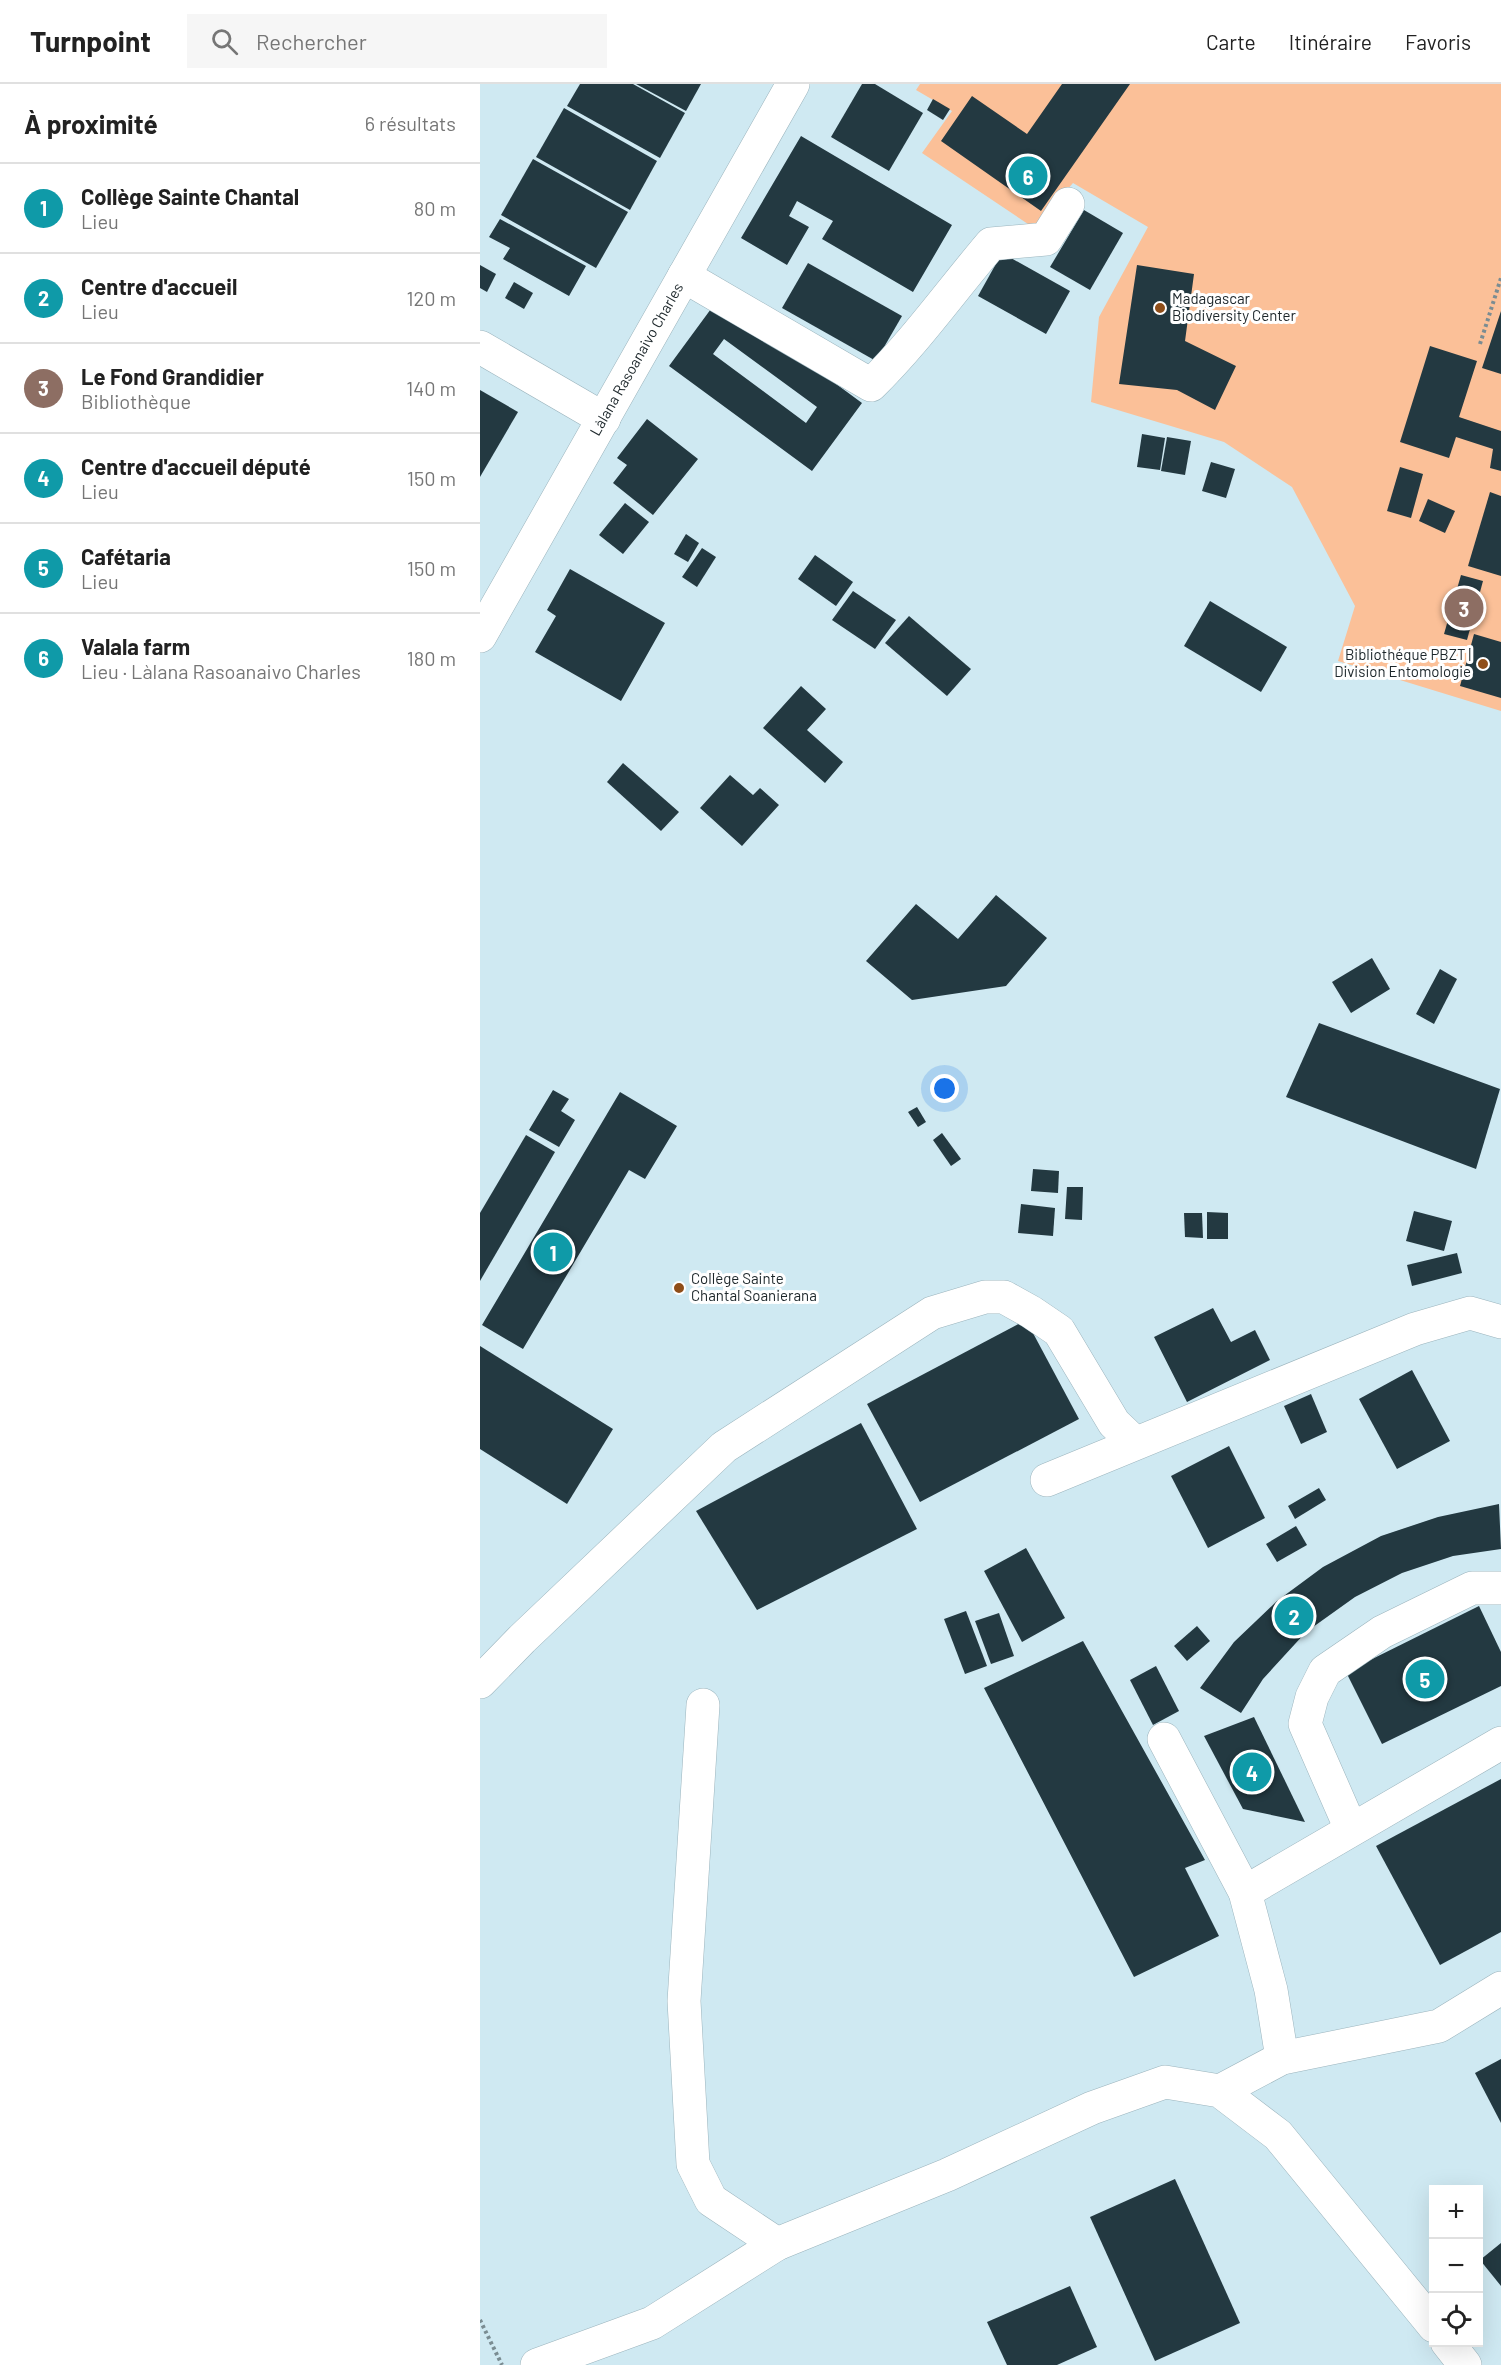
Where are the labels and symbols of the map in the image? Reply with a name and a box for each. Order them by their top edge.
pin: 6 [1008,154,1048,199]
street label: Làlana Rasoanaivo Charles [586,279,686,438]
place label: Madagascar Biodiversity Center [1172,289,1297,324]
marker: Madagascar Biodiversity Center [1153,301,1167,315]
pin: 3 [1444,586,1484,630]
place label: Bibliothéque PBZT | Division Entomologie [1334,645,1471,680]
marker: Bibliothéque PBZT | Division Entomologie [1476,657,1490,671]
your location [930,1074,959,1103]
pin: 1 [534,1230,572,1274]
place label: Collège Sainte Chantal Soanierana [691,1269,817,1304]
marker: Collège Sainte Chantal Soanierana [672,1281,686,1295]
pin: 2 [1274,1594,1314,1639]
pin: 5 [1406,1656,1444,1702]
pin: 4 [1232,1750,1272,1794]

